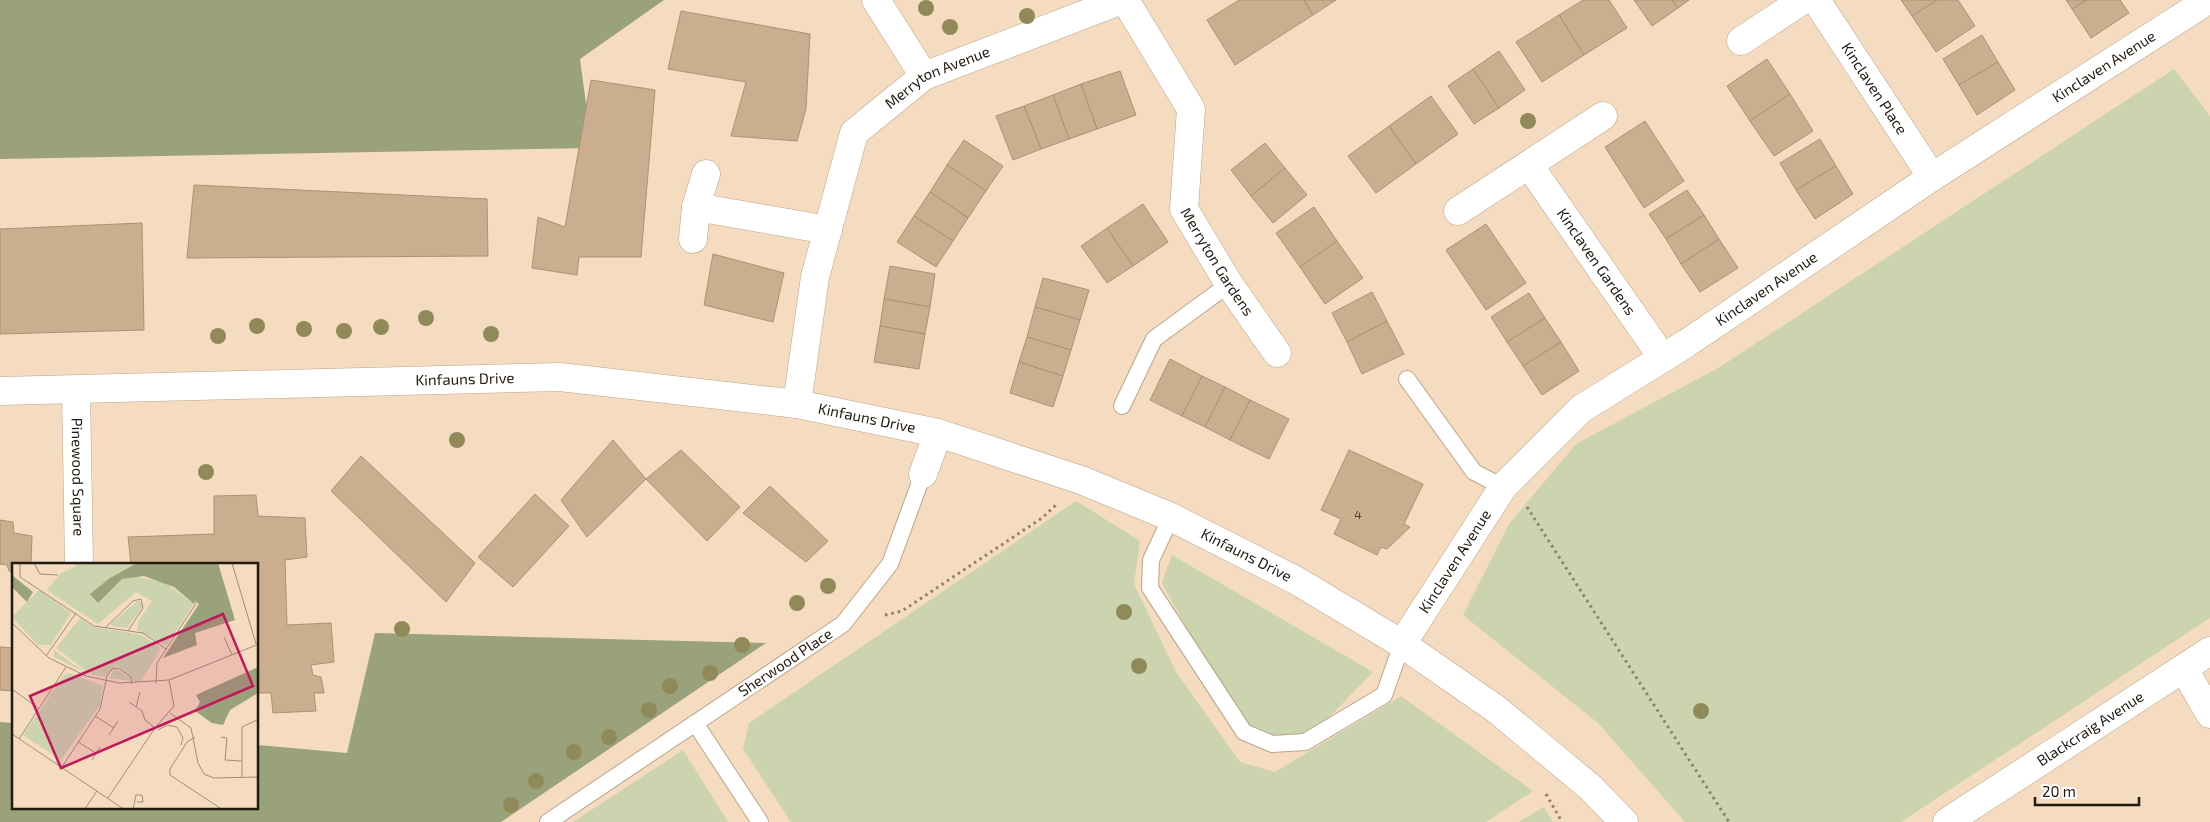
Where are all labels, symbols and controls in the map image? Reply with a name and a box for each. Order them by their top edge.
street label: Kinclaven Avenue [2048,26,2159,106]
street label: Kinclaven Place [1838,39,1912,137]
street label: Merryton Avenue [881,42,992,112]
street label: Merryton Gardens [1177,204,1258,319]
street label: Kinclaven Gardens [1554,205,1640,318]
street label: Kinclaven Avenue [1712,247,1820,329]
street label: Kinfauns Drive [415,368,515,389]
street label: Kinfauns Drive [817,399,917,436]
street label: Pinewood Square [68,418,89,536]
street label: Kinclaven Avenue [1414,506,1494,616]
house number: 4 [1354,507,1362,521]
street label: Kinfauns Drive [1198,524,1295,585]
inset map [12,563,259,810]
street label: Sherwood Place [734,624,835,700]
street label: Blackcraig Avenue [2033,687,2147,769]
scale bar [2035,774,2139,806]
text: 20 m [2042,782,2076,800]

